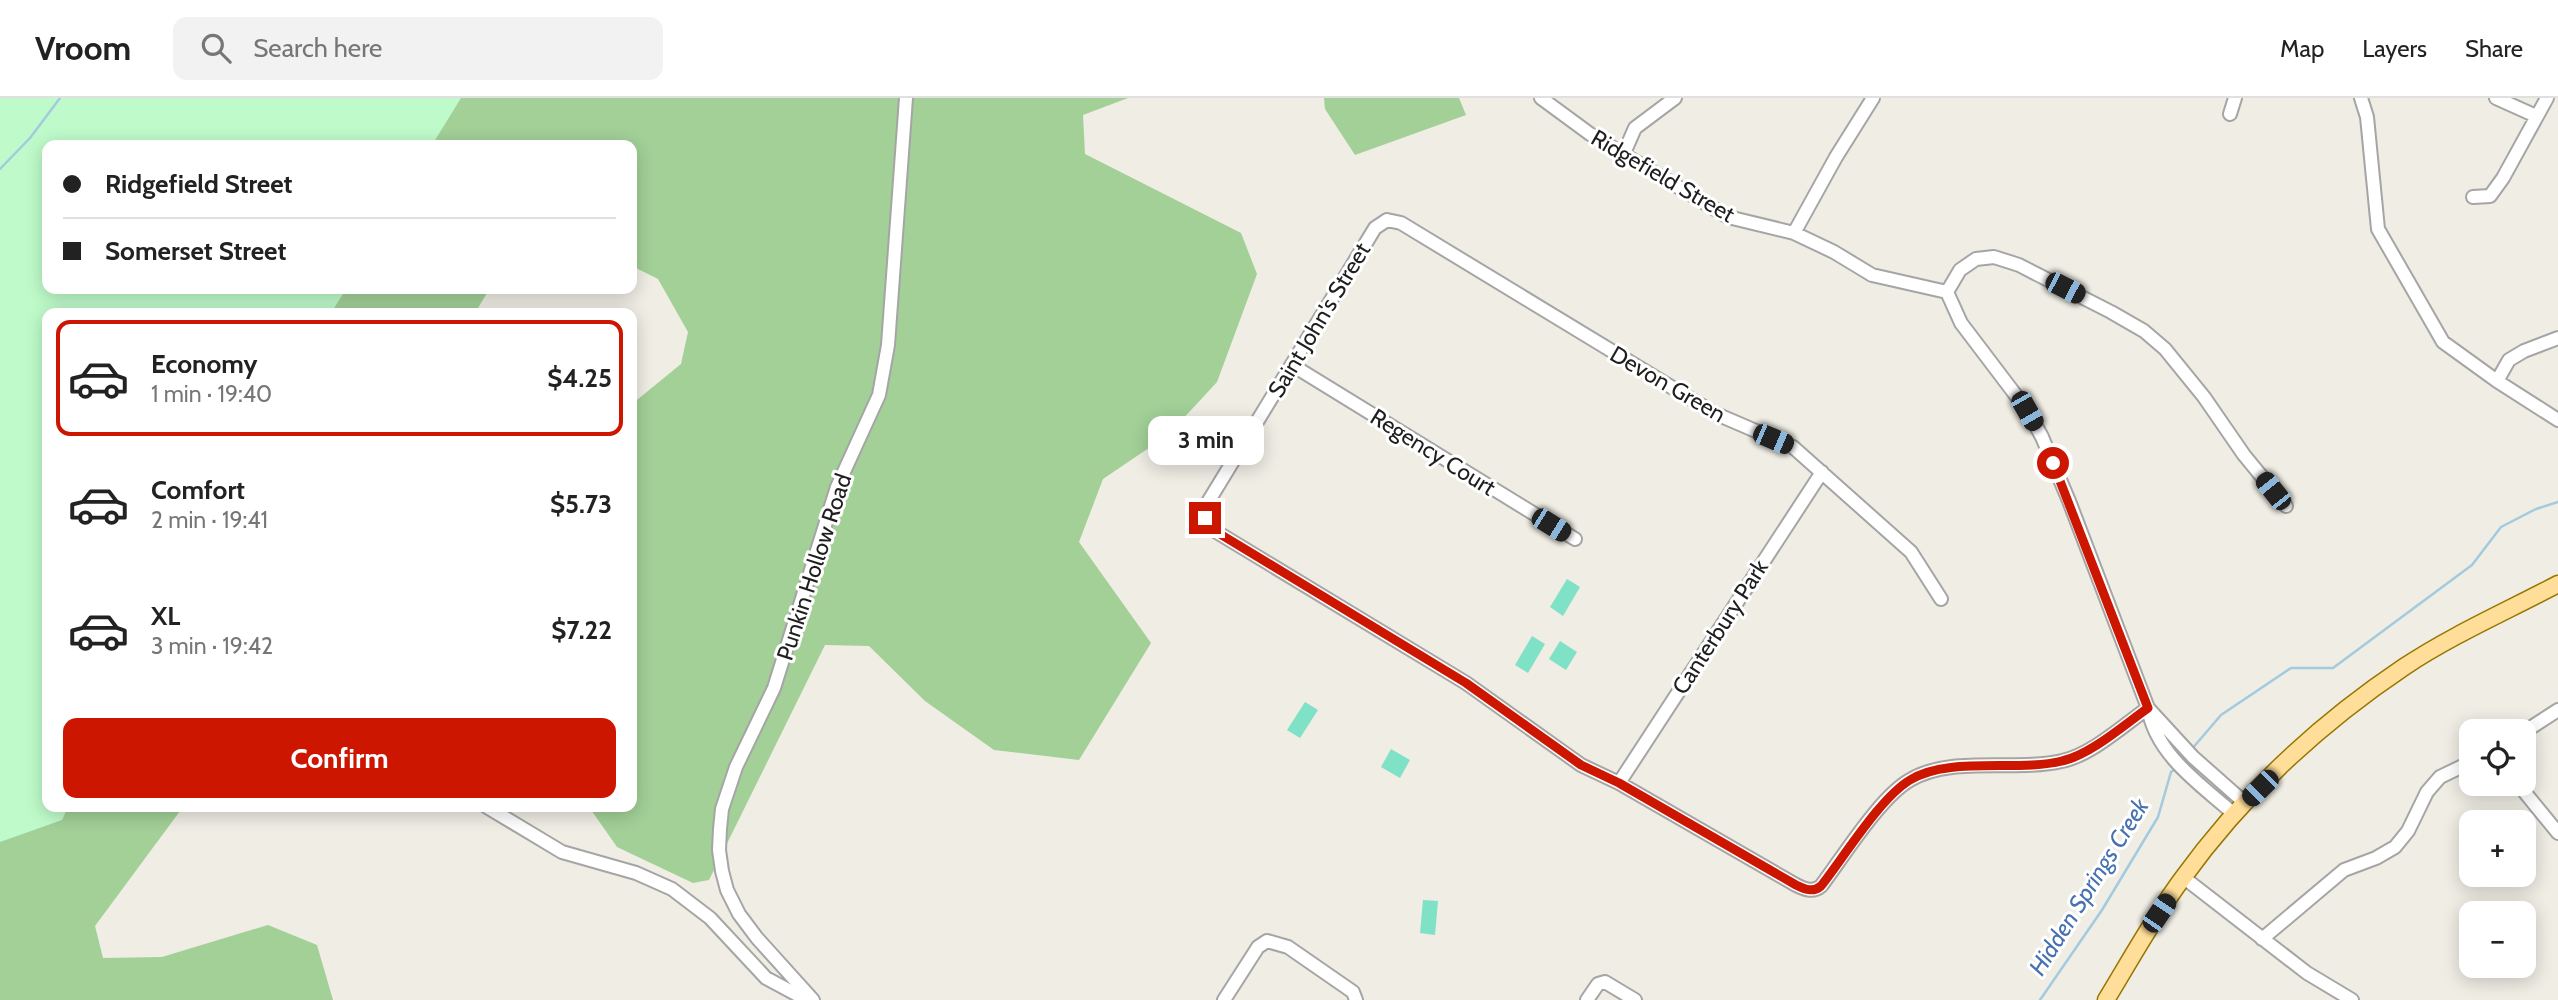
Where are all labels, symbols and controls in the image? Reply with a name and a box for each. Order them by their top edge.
search box [173,17,663,80]
text: Vroom [35,28,131,68]
icon: search [197,29,235,67]
text: Search here [253,32,382,64]
text: Map [2280,34,2324,63]
text: Layers [2362,34,2427,63]
text: Share [2465,34,2523,63]
street label: Ridgefield Street [1586,124,1740,229]
text: Ridgefield Street [105,168,292,200]
text: Somerset Street [105,235,286,267]
street label: Saint John's Street [1262,237,1376,402]
car [2042,269,2089,307]
street label: Devon Green [1605,340,1731,428]
icon: car [67,347,130,410]
text: Economy [151,348,257,380]
text: $4.25 [547,362,612,394]
text: 1 min · 19:40 [151,380,272,408]
car [2008,388,2047,434]
street label: Regency Court [1365,402,1501,502]
callout: 3 min [1147,416,1263,466]
car [1750,421,1797,457]
text: 3 min [1178,426,1234,454]
route start [2037,447,2069,479]
car [2252,468,2295,514]
street label: Punkin Hollow Road [771,470,857,664]
icon: car [67,473,130,536]
text: Comfort [151,474,245,506]
text: $5.73 [550,488,612,520]
route end [1189,502,1221,534]
car [1528,505,1575,545]
text: 2 min · 19:41 [151,506,268,534]
street label: Canterbury Park [1666,554,1774,700]
icon: car [67,599,130,662]
text: XL [151,600,180,632]
text: $7.22 [551,614,612,646]
text: 3 min · 19:42 [151,632,273,660]
button: Confirm [63,718,616,798]
map controls [2459,719,2536,978]
button: locate [2459,719,2536,796]
car [2238,766,2283,810]
water label: Hidden Springs Creek [2022,792,2155,980]
button: + [2459,810,2536,887]
car [2139,890,2180,936]
button: − [2459,901,2536,978]

